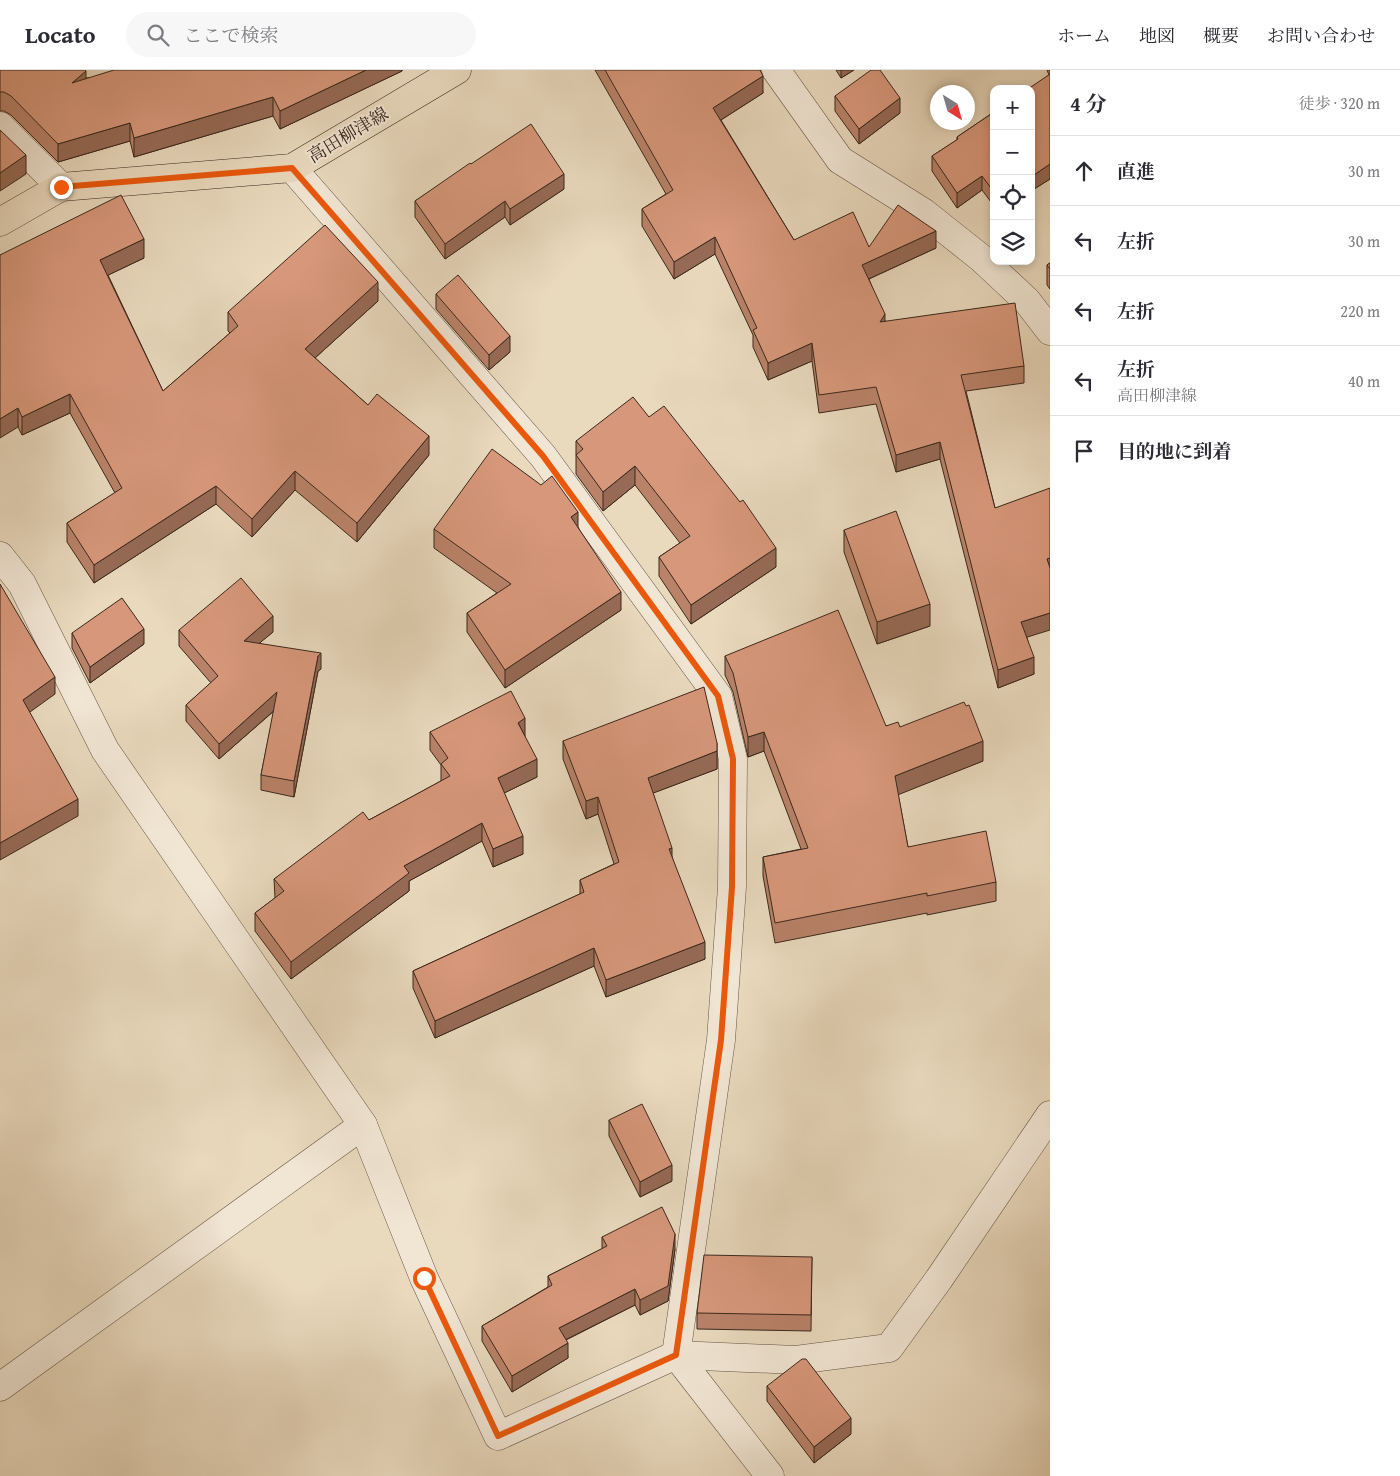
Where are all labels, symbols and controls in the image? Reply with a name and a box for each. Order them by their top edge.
search box [126,12,476,57]
text: Locato [25,17,96,52]
icon: search [144,21,172,49]
text: ここで検索 [184,21,279,49]
text: ホーム [1057,22,1111,49]
text: 地図 [1139,22,1175,49]
text: 概要 [1203,22,1239,49]
text: お問い合わせ [1267,22,1375,49]
north arrow [930,85,975,130]
map controls [990,85,1035,265]
button: + [990,85,1035,130]
text: 4 分 [1070,88,1107,119]
text: 徒歩 · 320 m [1299,91,1380,115]
street label: 高田柳津線 [302,100,393,169]
button: − [990,130,1035,175]
icon: ahead [1070,157,1098,185]
text: 直進 [1117,157,1155,185]
text: 30 m [1348,159,1380,183]
button: locate [990,175,1035,220]
route end [50,176,73,199]
button: layers [990,220,1035,265]
icon: left [1070,227,1098,255]
text: 左折 [1117,227,1155,255]
text: 30 m [1348,229,1380,253]
icon: left [1070,297,1098,325]
text: 左折 [1117,297,1155,325]
text: 220 m [1340,299,1380,323]
text: 左折 [1117,355,1155,383]
icon: left [1070,367,1098,395]
text: 40 m [1348,369,1380,393]
text: 高田柳津線 [1117,383,1197,407]
icon: arrive [1070,437,1098,465]
text: 目的地に到着 [1117,437,1231,465]
route start [413,1267,436,1290]

